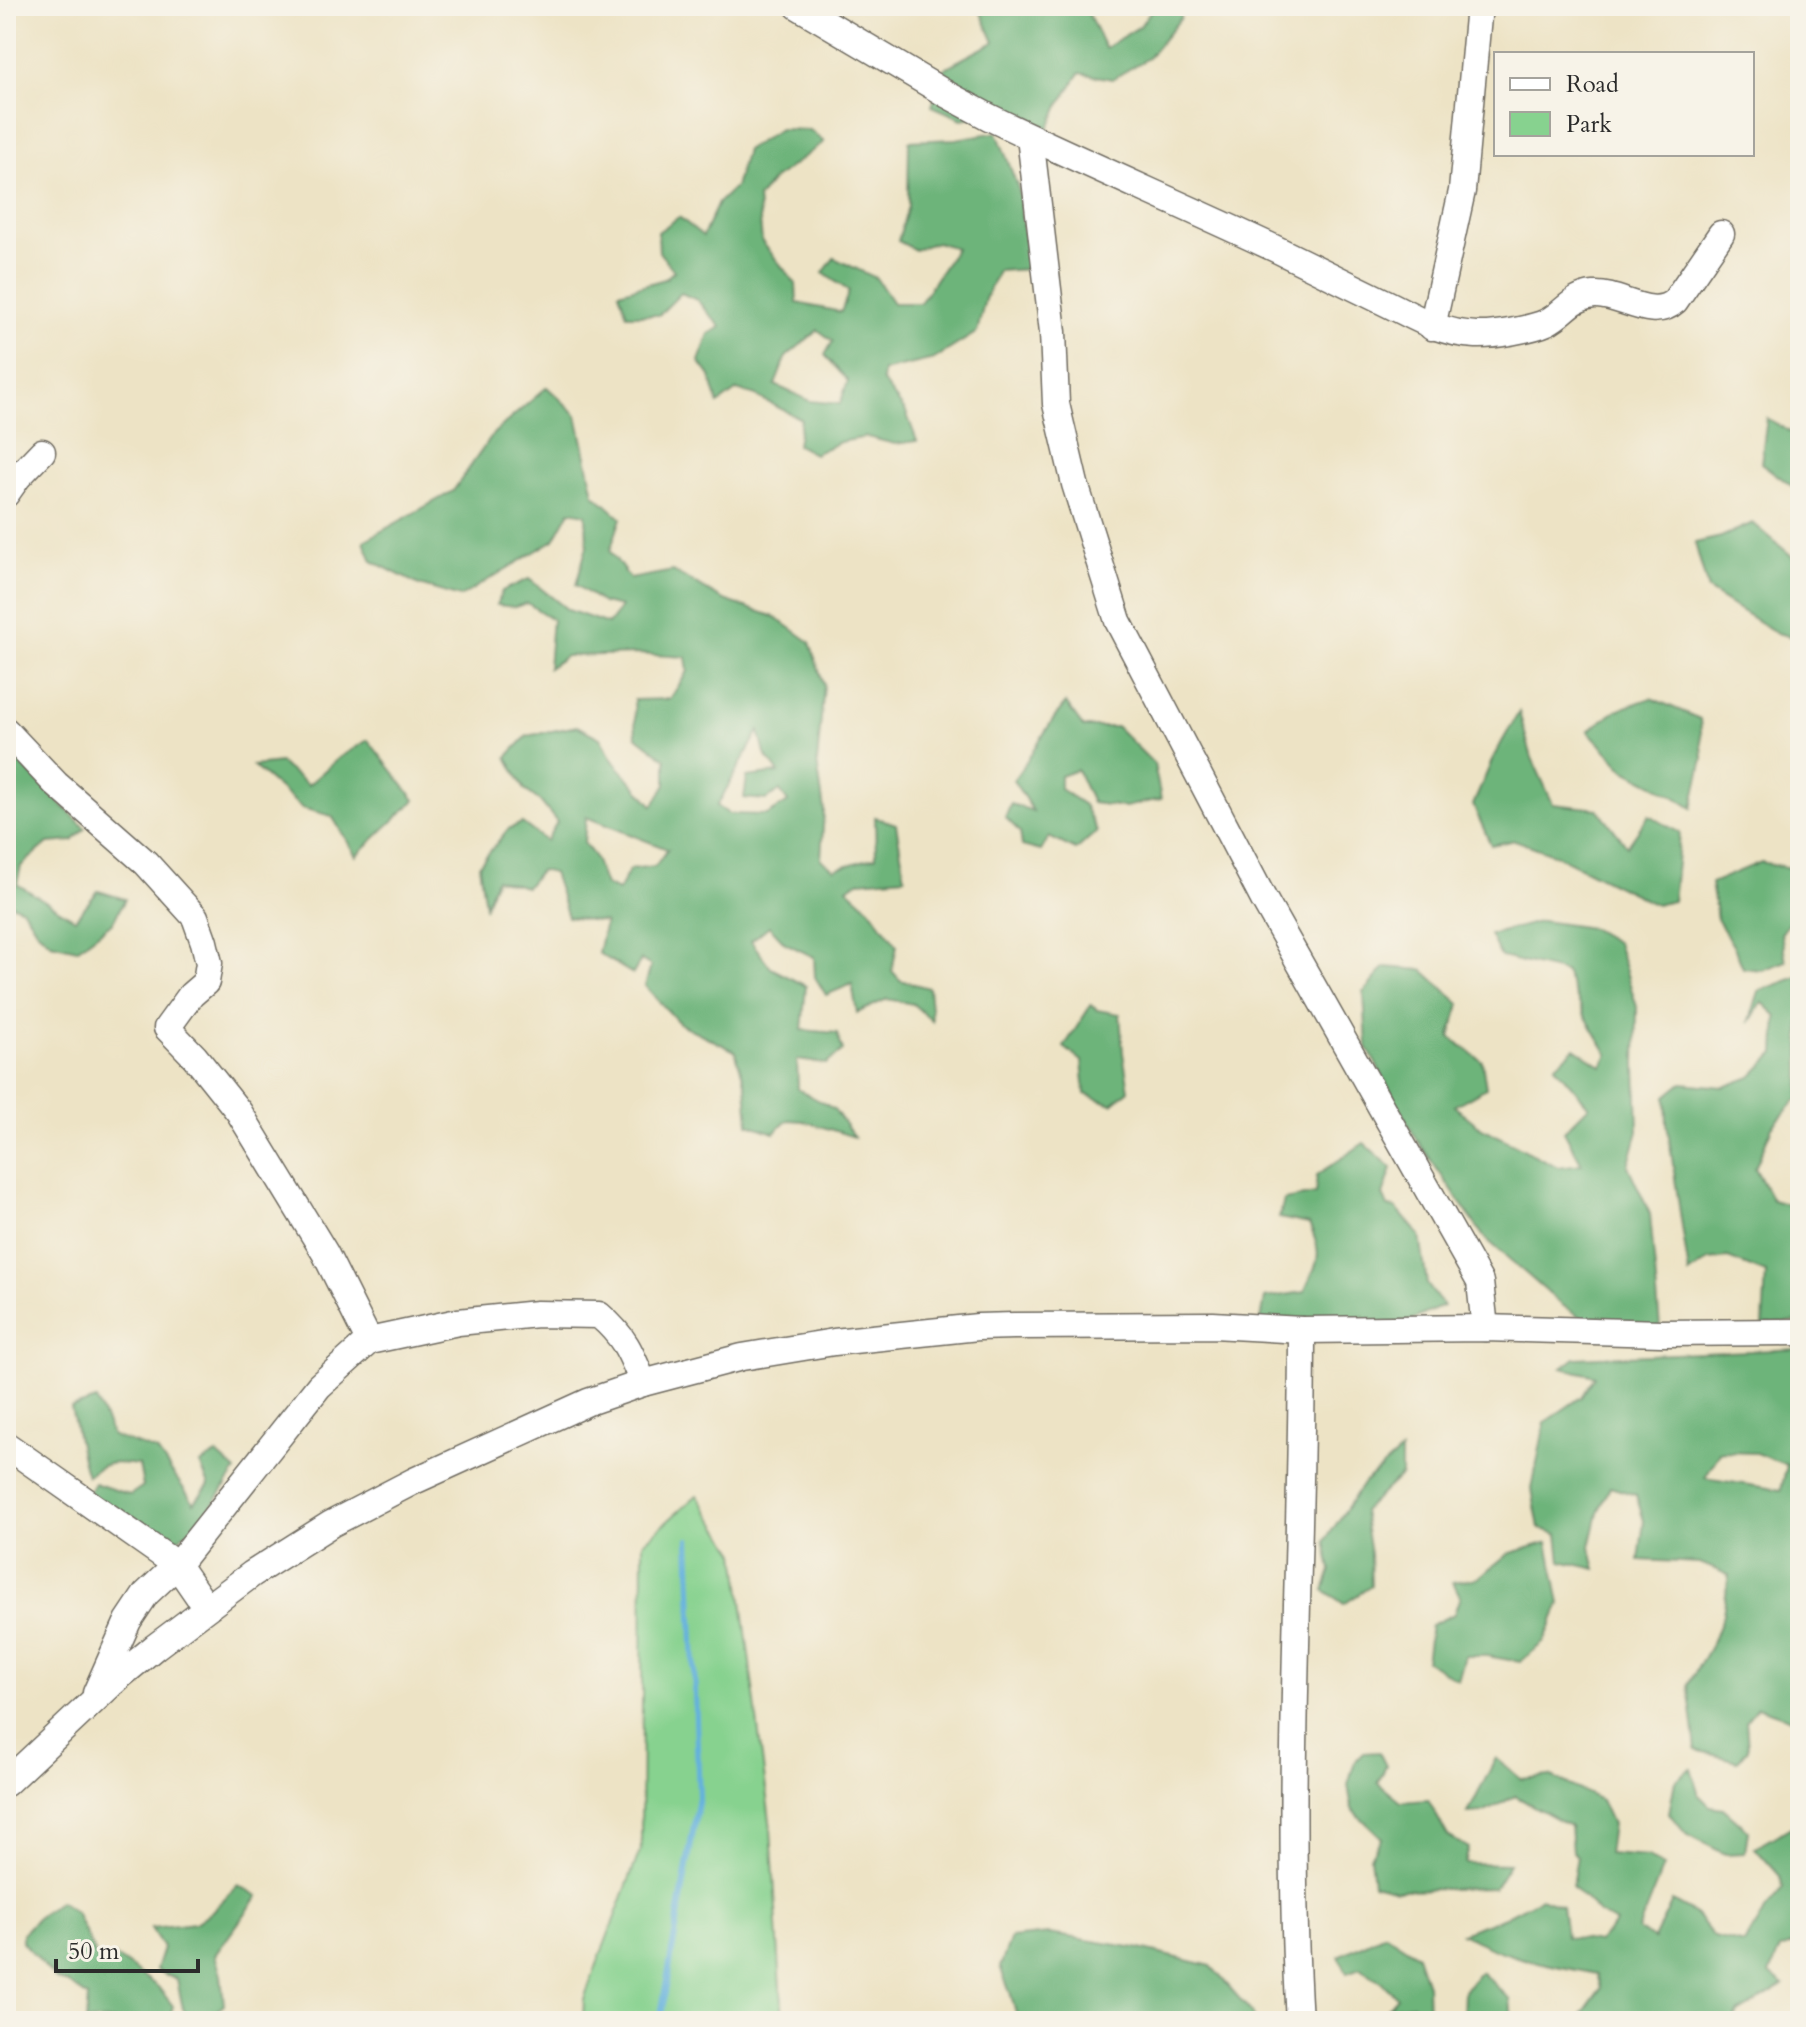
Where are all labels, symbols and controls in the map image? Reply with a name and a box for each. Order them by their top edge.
legend [1494,52,1754,156]
text: Road [1566,68,1619,101]
text: Park [1566,108,1612,141]
scale bar [56,1923,198,1973]
text: 50 m [68,1935,120,1968]

